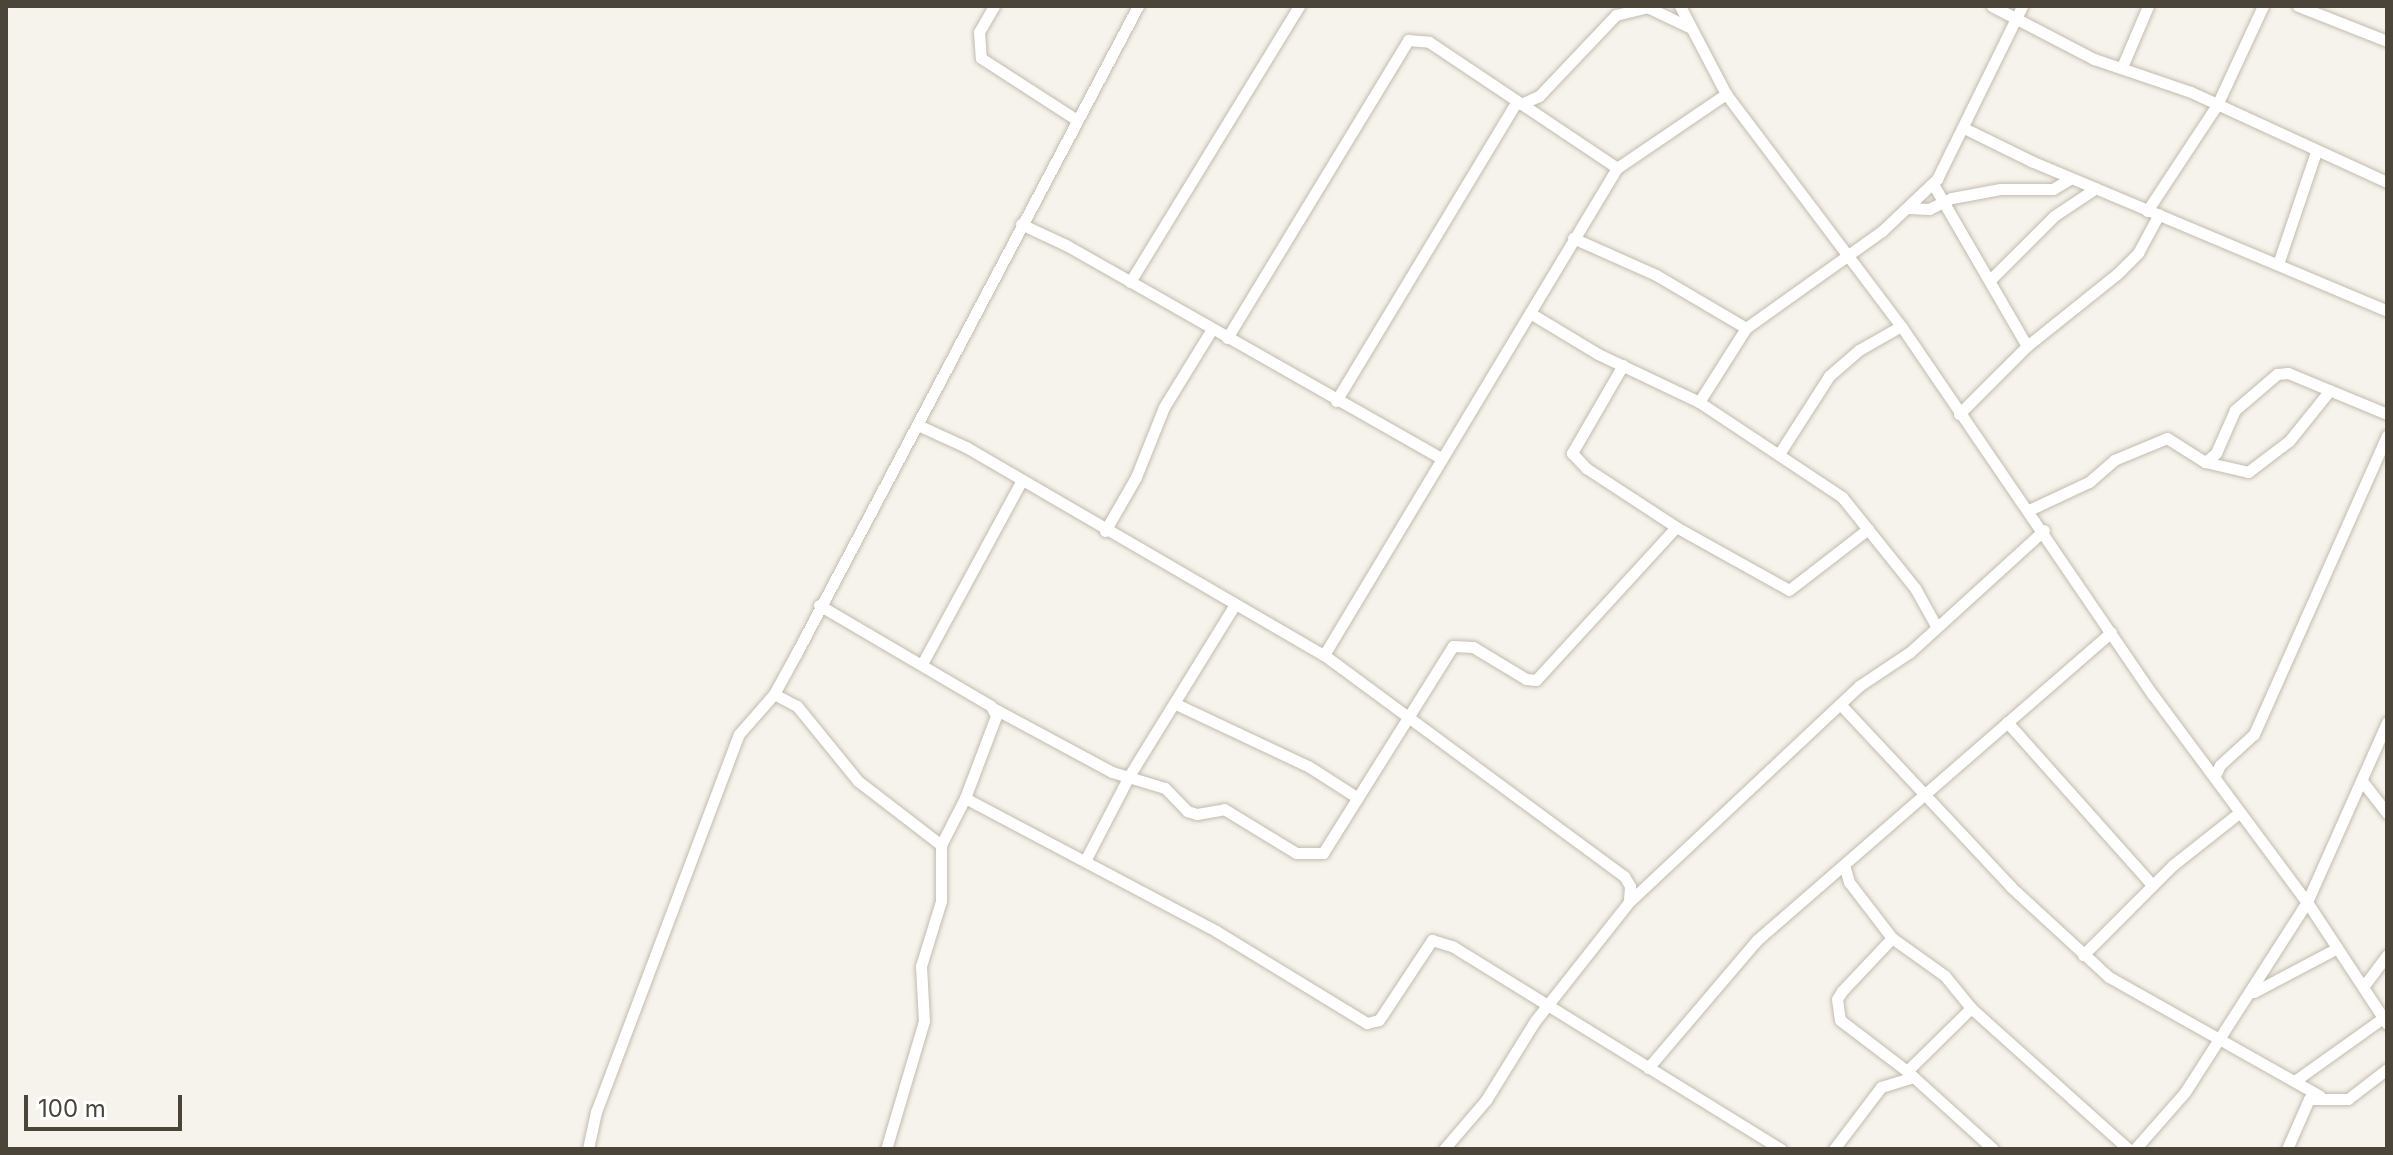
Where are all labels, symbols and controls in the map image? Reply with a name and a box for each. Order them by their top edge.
scale bar [28,1079,186,1129]
text: 100 m [38,1094,106,1123]

